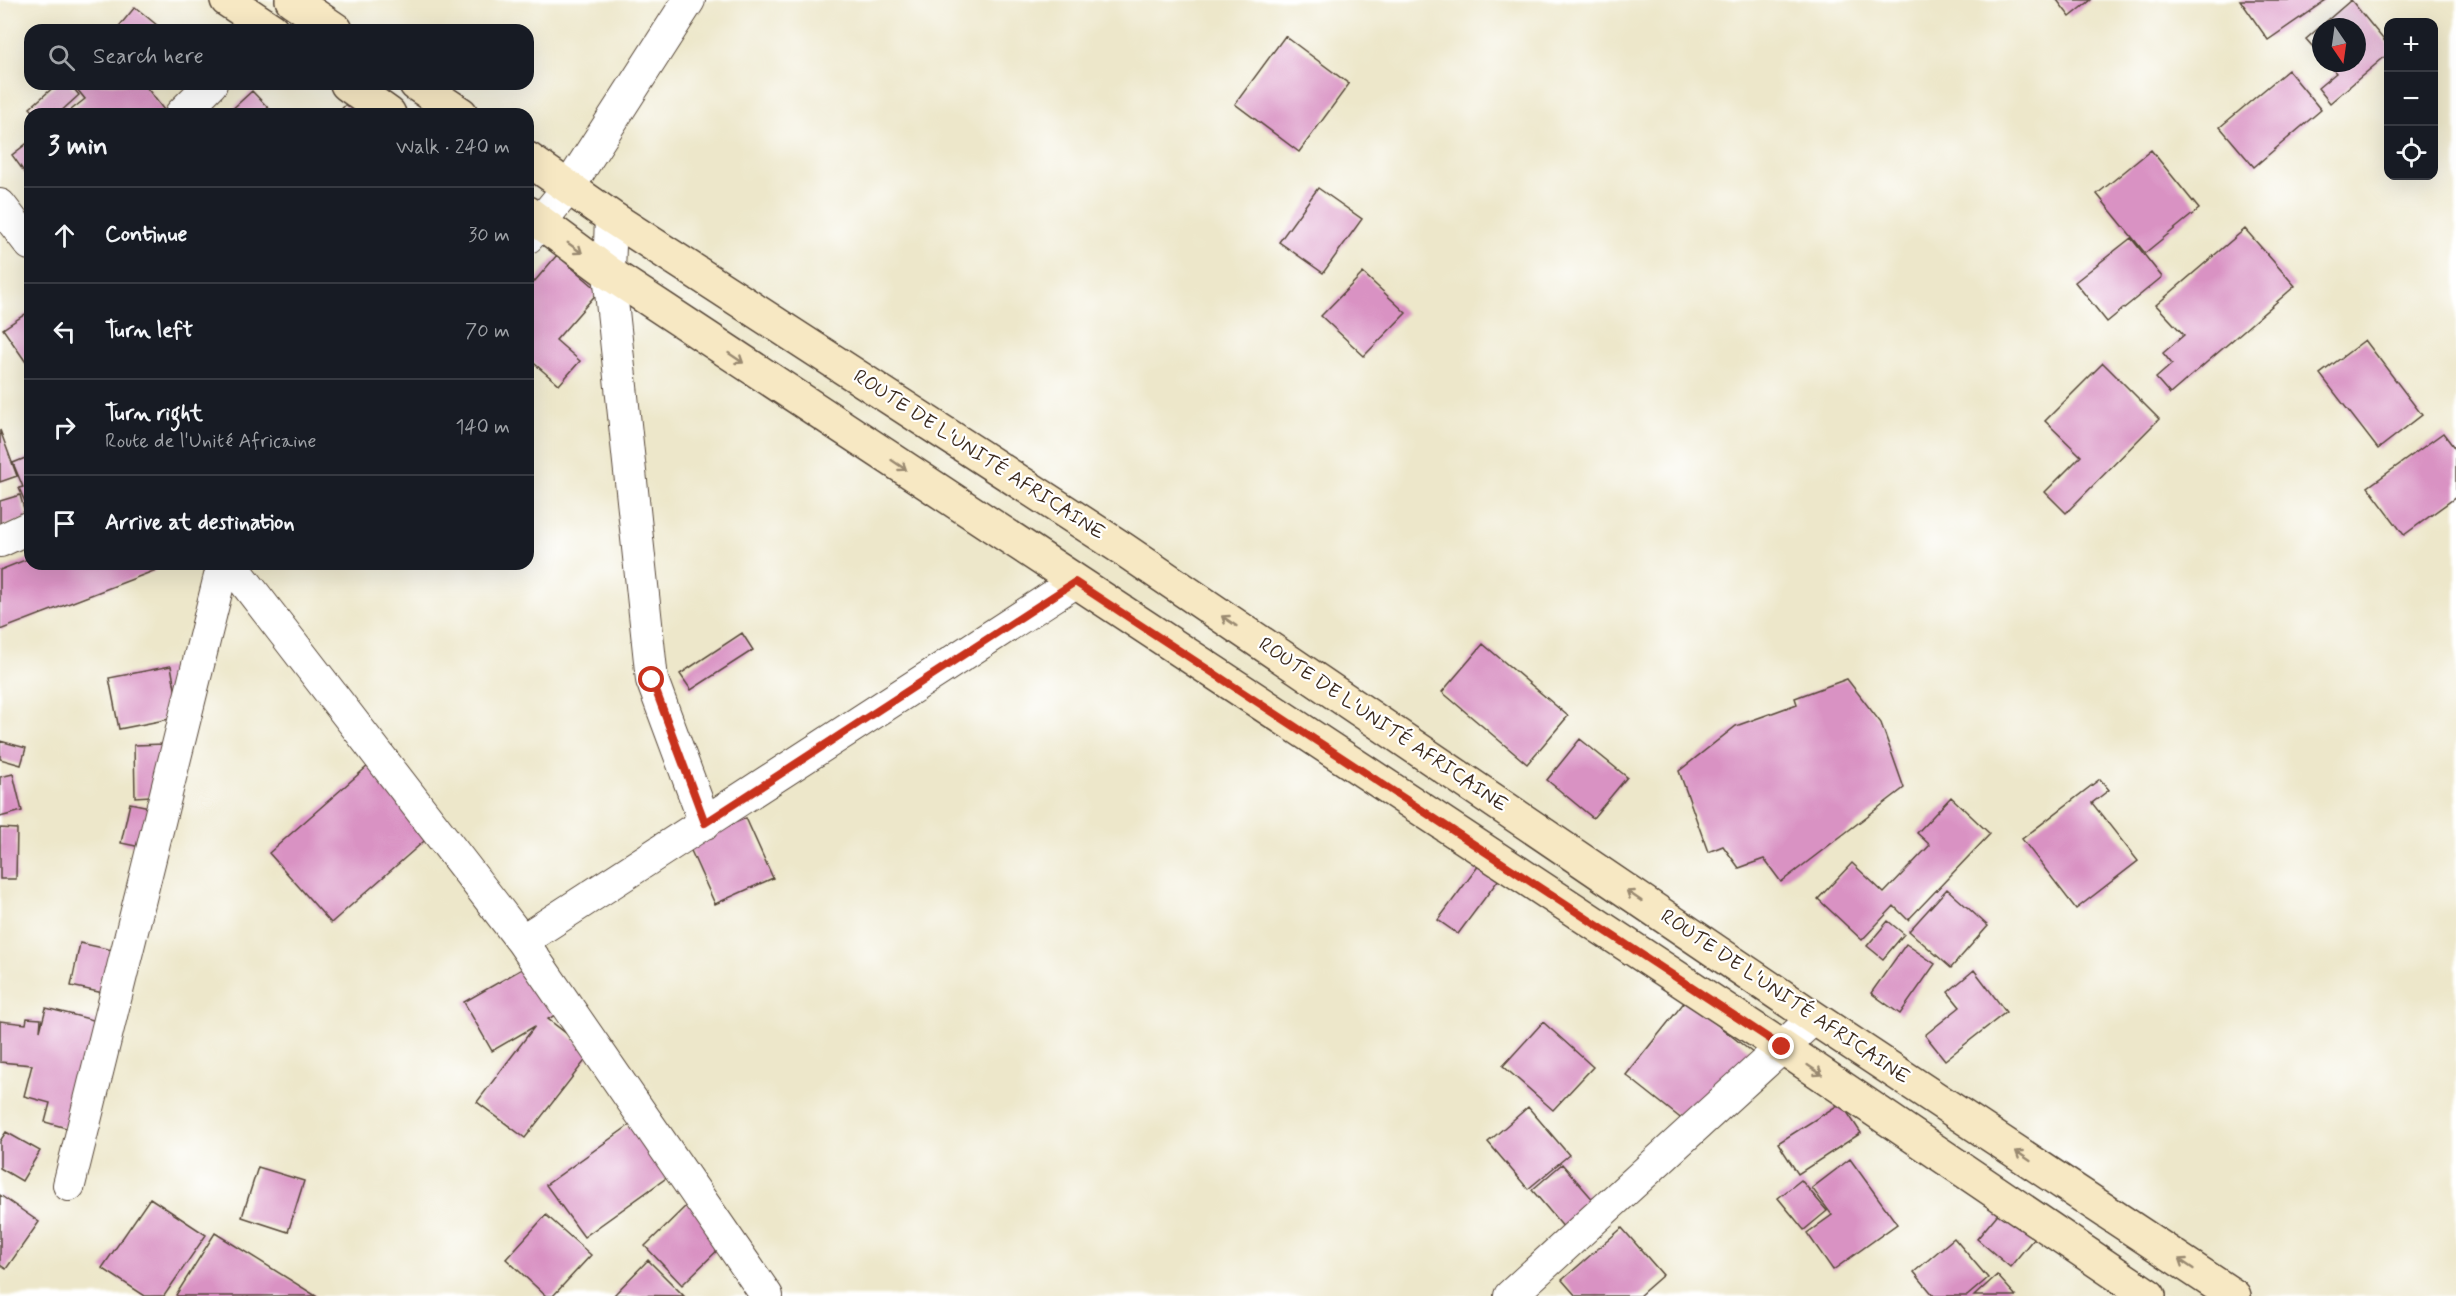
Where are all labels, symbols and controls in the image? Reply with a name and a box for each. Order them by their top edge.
north arrow [2312,18,2366,72]
map controls [2384,18,2438,180]
button: + [2384,18,2438,72]
search box [24,24,534,90]
icon: search [45,41,78,74]
text: Search here [93,43,204,71]
button: − [2384,72,2438,126]
button: locate [2384,126,2438,180]
text: 3 min [48,130,108,164]
text: Walk · 240 m [396,134,510,161]
icon: ahead [48,219,81,252]
text: Continue [105,221,187,249]
text: 30 m [468,222,510,249]
one-way arrow [567,242,583,254]
icon: left [48,315,81,348]
text: Turn left [105,317,193,345]
text: 70 m [465,318,510,345]
one-way arrow [728,351,745,364]
street label: ROUTE DE L'UNITÉ AFRICAINE [848,363,1110,547]
text: Turn right [105,400,203,428]
icon: right [48,411,81,444]
text: 140 m [456,414,510,441]
text: Route de l'Unité Africaine [105,428,317,455]
one-way arrow [890,460,907,472]
icon: arrive [48,507,81,540]
text: Arrive at destination [105,509,295,537]
one-way arrow [1222,615,1238,627]
street label: ROUTE DE L'UNITÉ AFRICAINE [1253,631,1513,819]
route start [638,666,664,692]
one-way arrow [1626,890,1643,902]
street label: ROUTE DE L'UNITÉ AFRICAINE [1655,903,1915,1091]
route end [1768,1033,1794,1059]
one-way arrow [1807,1064,1823,1076]
one-way arrow [2015,1150,2032,1162]
one-way arrow [2178,1258,2194,1270]

